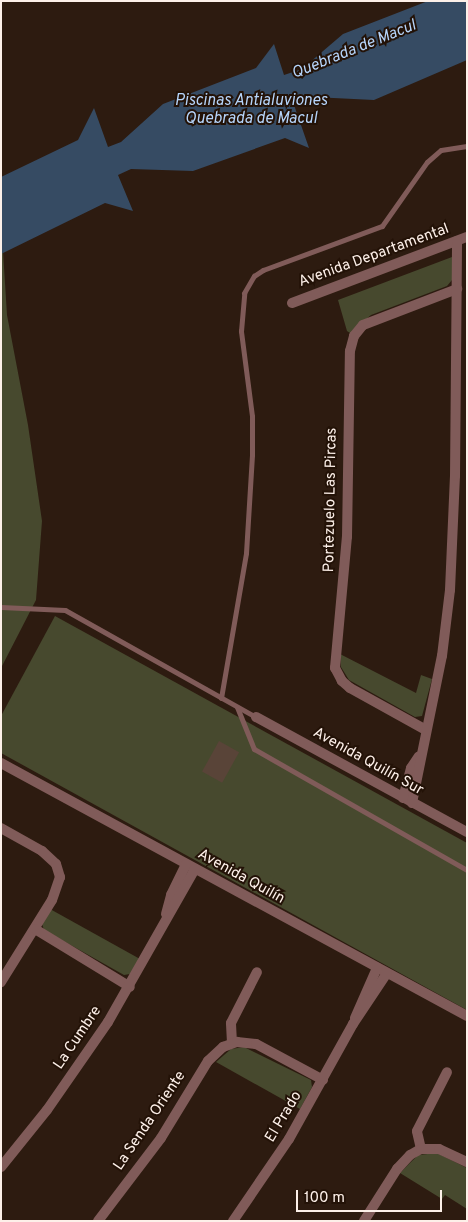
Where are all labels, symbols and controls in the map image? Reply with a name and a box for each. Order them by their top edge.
water label: Quebrada de Macul [289,16,419,84]
water label: Piscinas Antialuviones Quebrada de Macul [174,91,328,129]
street label: Avenida Departamental [296,220,452,292]
street label: Portezuelo Las Pircas [321,427,341,573]
street label: Avenida Quilín Sur [310,724,426,800]
street label: Avenida Quilín [194,846,288,908]
street label: La Cumbre [50,1003,106,1073]
street label: La Senda Oriente [110,1068,190,1174]
street label: El Prado [262,1088,306,1146]
scale bar [298,1180,444,1212]
text: 100 m [304,1189,345,1208]

